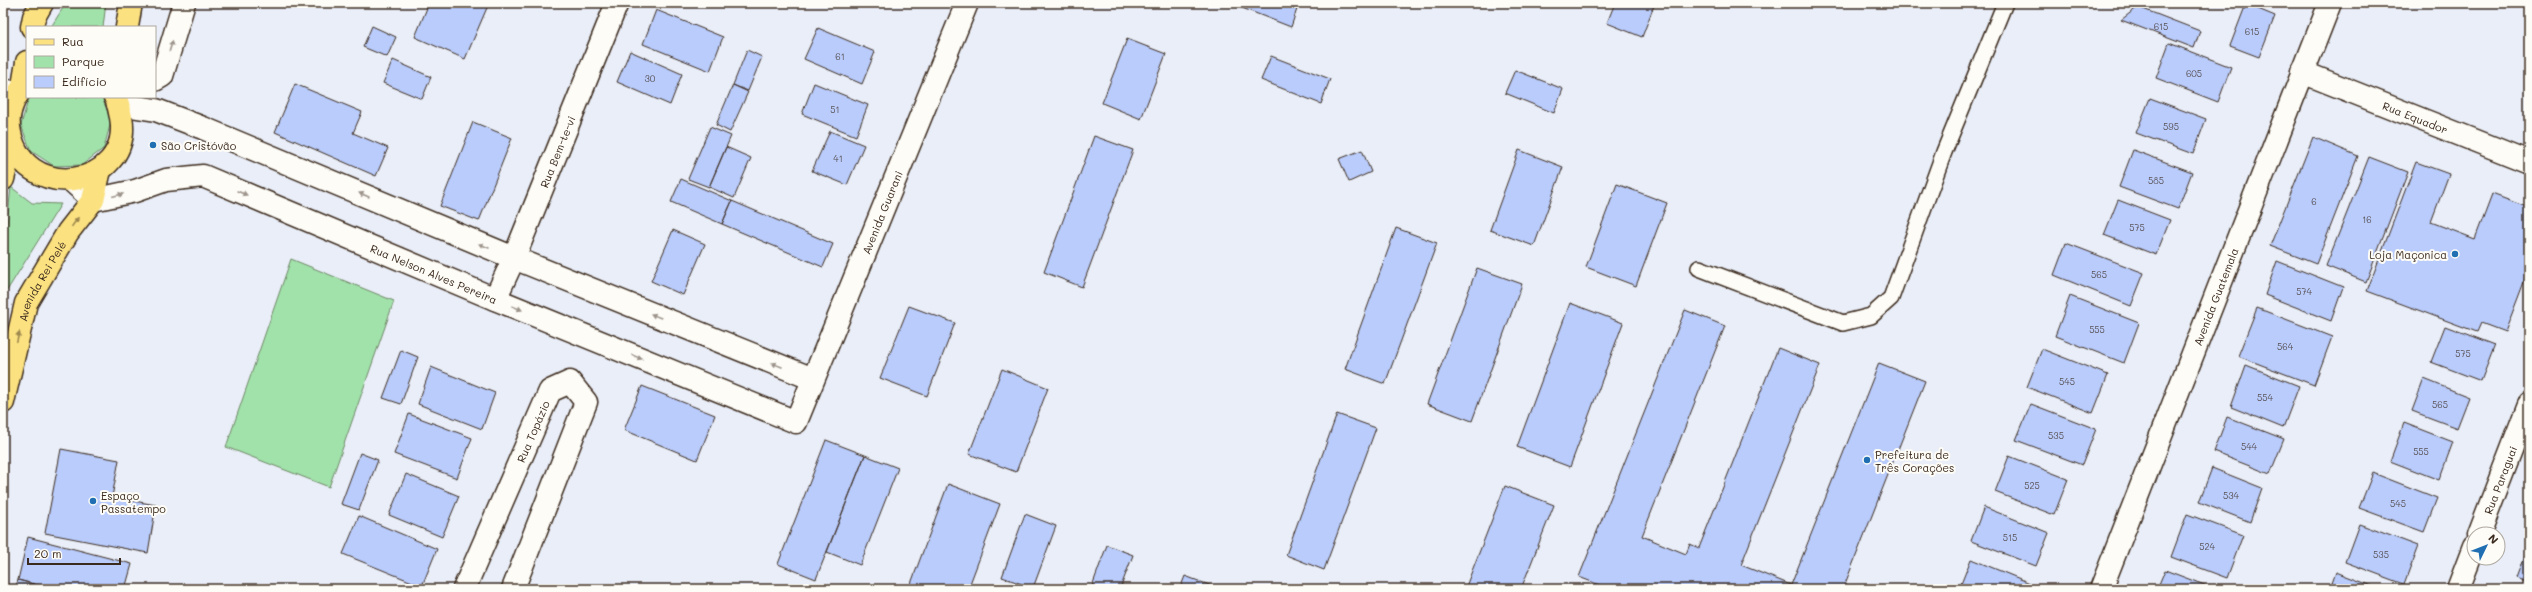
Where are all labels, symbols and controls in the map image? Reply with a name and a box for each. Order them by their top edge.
house number: 615 [2154,21,2168,32]
legend [26,26,156,98]
house number: 615 [2245,26,2259,37]
text: Rua [62,33,84,49]
one-way arrow [168,40,174,52]
house number: 61 [835,51,845,62]
text: Parque [62,53,105,69]
house number: 605 [2186,68,2202,79]
text: Edifício [62,73,106,89]
house number: 30 [645,73,656,84]
street label: Rua Equador [2381,97,2450,137]
house number: 51 [830,104,840,115]
street label: Rua Bem-te-vi [536,113,578,190]
house number: 595 [2163,121,2179,132]
place label: São Cristóvão [161,138,237,153]
marker: São Cristóvão [148,140,158,150]
house number: 41 [833,153,843,164]
street label: Avenida Guarani [858,168,905,256]
house number: 585 [2148,175,2164,186]
one-way arrow [237,190,248,196]
one-way arrow [112,192,124,198]
one-way arrow [358,192,370,198]
house number: 6 [2311,196,2317,207]
house number: 16 [2362,214,2372,225]
one-way arrow [71,216,79,227]
house number: 575 [2129,222,2145,233]
street label: Avenida Rei Pelé [14,238,69,323]
street label: Rua Nelson Alves Pereira [368,240,500,307]
one-way arrow [477,242,489,248]
street label: Avenida Guatemala [2189,245,2241,348]
place label: Loja Maçonica [2369,247,2447,262]
marker: Loja Maçonica [2450,249,2460,259]
house number: 565 [2091,269,2107,280]
house number: 574 [2296,286,2312,297]
one-way arrow [511,305,522,311]
one-way arrow [651,313,662,319]
house number: 555 [2089,324,2105,335]
one-way arrow [15,331,21,343]
house number: 564 [2277,341,2294,352]
house number: 575 [2455,348,2471,359]
one-way arrow [632,354,643,360]
one-way arrow [770,361,782,367]
house number: 545 [2059,376,2075,387]
house number: 554 [2257,392,2274,403]
street label: Rua Topázio [513,398,553,464]
house number: 565 [2432,399,2448,410]
house number: 535 [2048,430,2064,441]
house number: 544 [2241,441,2258,452]
street label: Rua Paraguai [2480,444,2520,516]
house number: 555 [2413,446,2429,457]
place label: Prefeitura de Três Corações [1875,447,1954,475]
marker: Prefeitura de Três Corações [1862,455,1872,465]
house number: 525 [2024,480,2040,491]
place label: Espaço Passatempo [101,488,166,516]
house number: 534 [2223,490,2240,501]
marker: Espaço Passatempo [88,496,98,506]
house number: 545 [2390,498,2406,509]
north arrow [2466,526,2506,566]
text: N [2485,531,2502,547]
house number: 515 [2003,532,2017,543]
scale bar [28,540,120,566]
house number: 524 [2199,541,2215,552]
text: 20 m [34,545,62,561]
house number: 535 [2373,549,2389,560]

